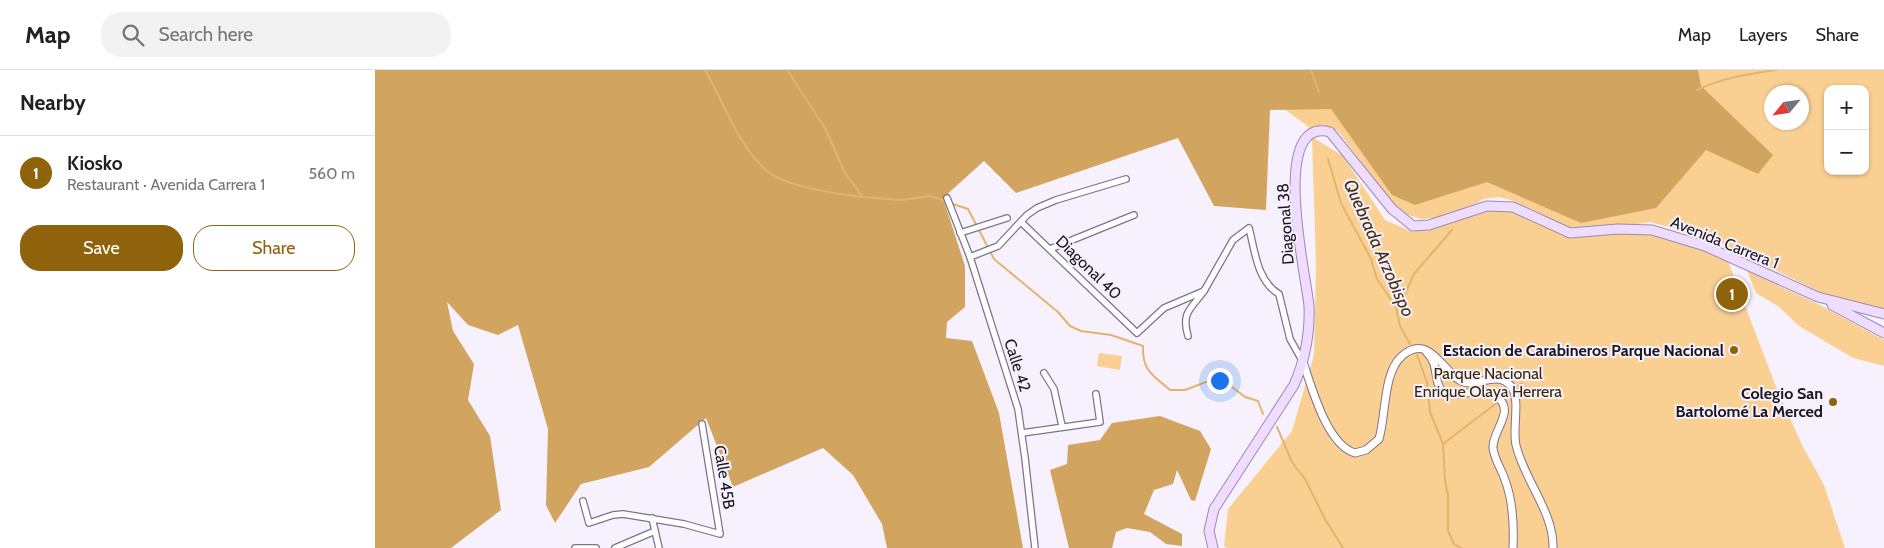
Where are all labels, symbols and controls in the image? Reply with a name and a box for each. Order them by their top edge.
search box [101,12,451,57]
text: Map [25,20,71,49]
icon: search [119,21,147,49]
text: Search here [159,23,253,46]
text: Map [1678,24,1711,46]
text: Layers [1739,24,1788,46]
text: Share [1816,24,1859,46]
north arrow [1764,85,1809,130]
map controls [1824,85,1869,175]
button: + [1824,85,1869,130]
text: Nearby [20,90,86,115]
button: − [1824,130,1869,175]
text: Kiosko [67,152,123,175]
text: 1 [33,164,39,183]
text: 560 m [308,164,355,183]
text: Restaurant · Avenida Carrera 1 [67,175,265,194]
water label: Quebrada Arzobispo [1339,176,1419,320]
street label: Diagonal 38 [1273,183,1298,265]
street label: Avenida Carrera 1 [1668,212,1782,273]
button: Save [20,225,183,271]
button: Share [193,225,355,271]
street label: Diagonal 40 [1052,231,1125,303]
pin: 1 [1716,275,1748,313]
street label: Calle 42 [1000,336,1035,394]
place label: Estacion de Carabineros Parque Nacional [1443,341,1724,360]
marker: Estacion de Carabineros Parque Nacional [1728,344,1740,356]
park label: Parque Nacional Enrique Olaya Herrera [1414,364,1562,401]
your location [1207,368,1233,394]
place label: Colegio San Bartolomé La Merced [1675,384,1823,421]
marker: Colegio San Bartolomé La Merced [1827,396,1839,408]
street label: Calle 45B [710,444,739,511]

